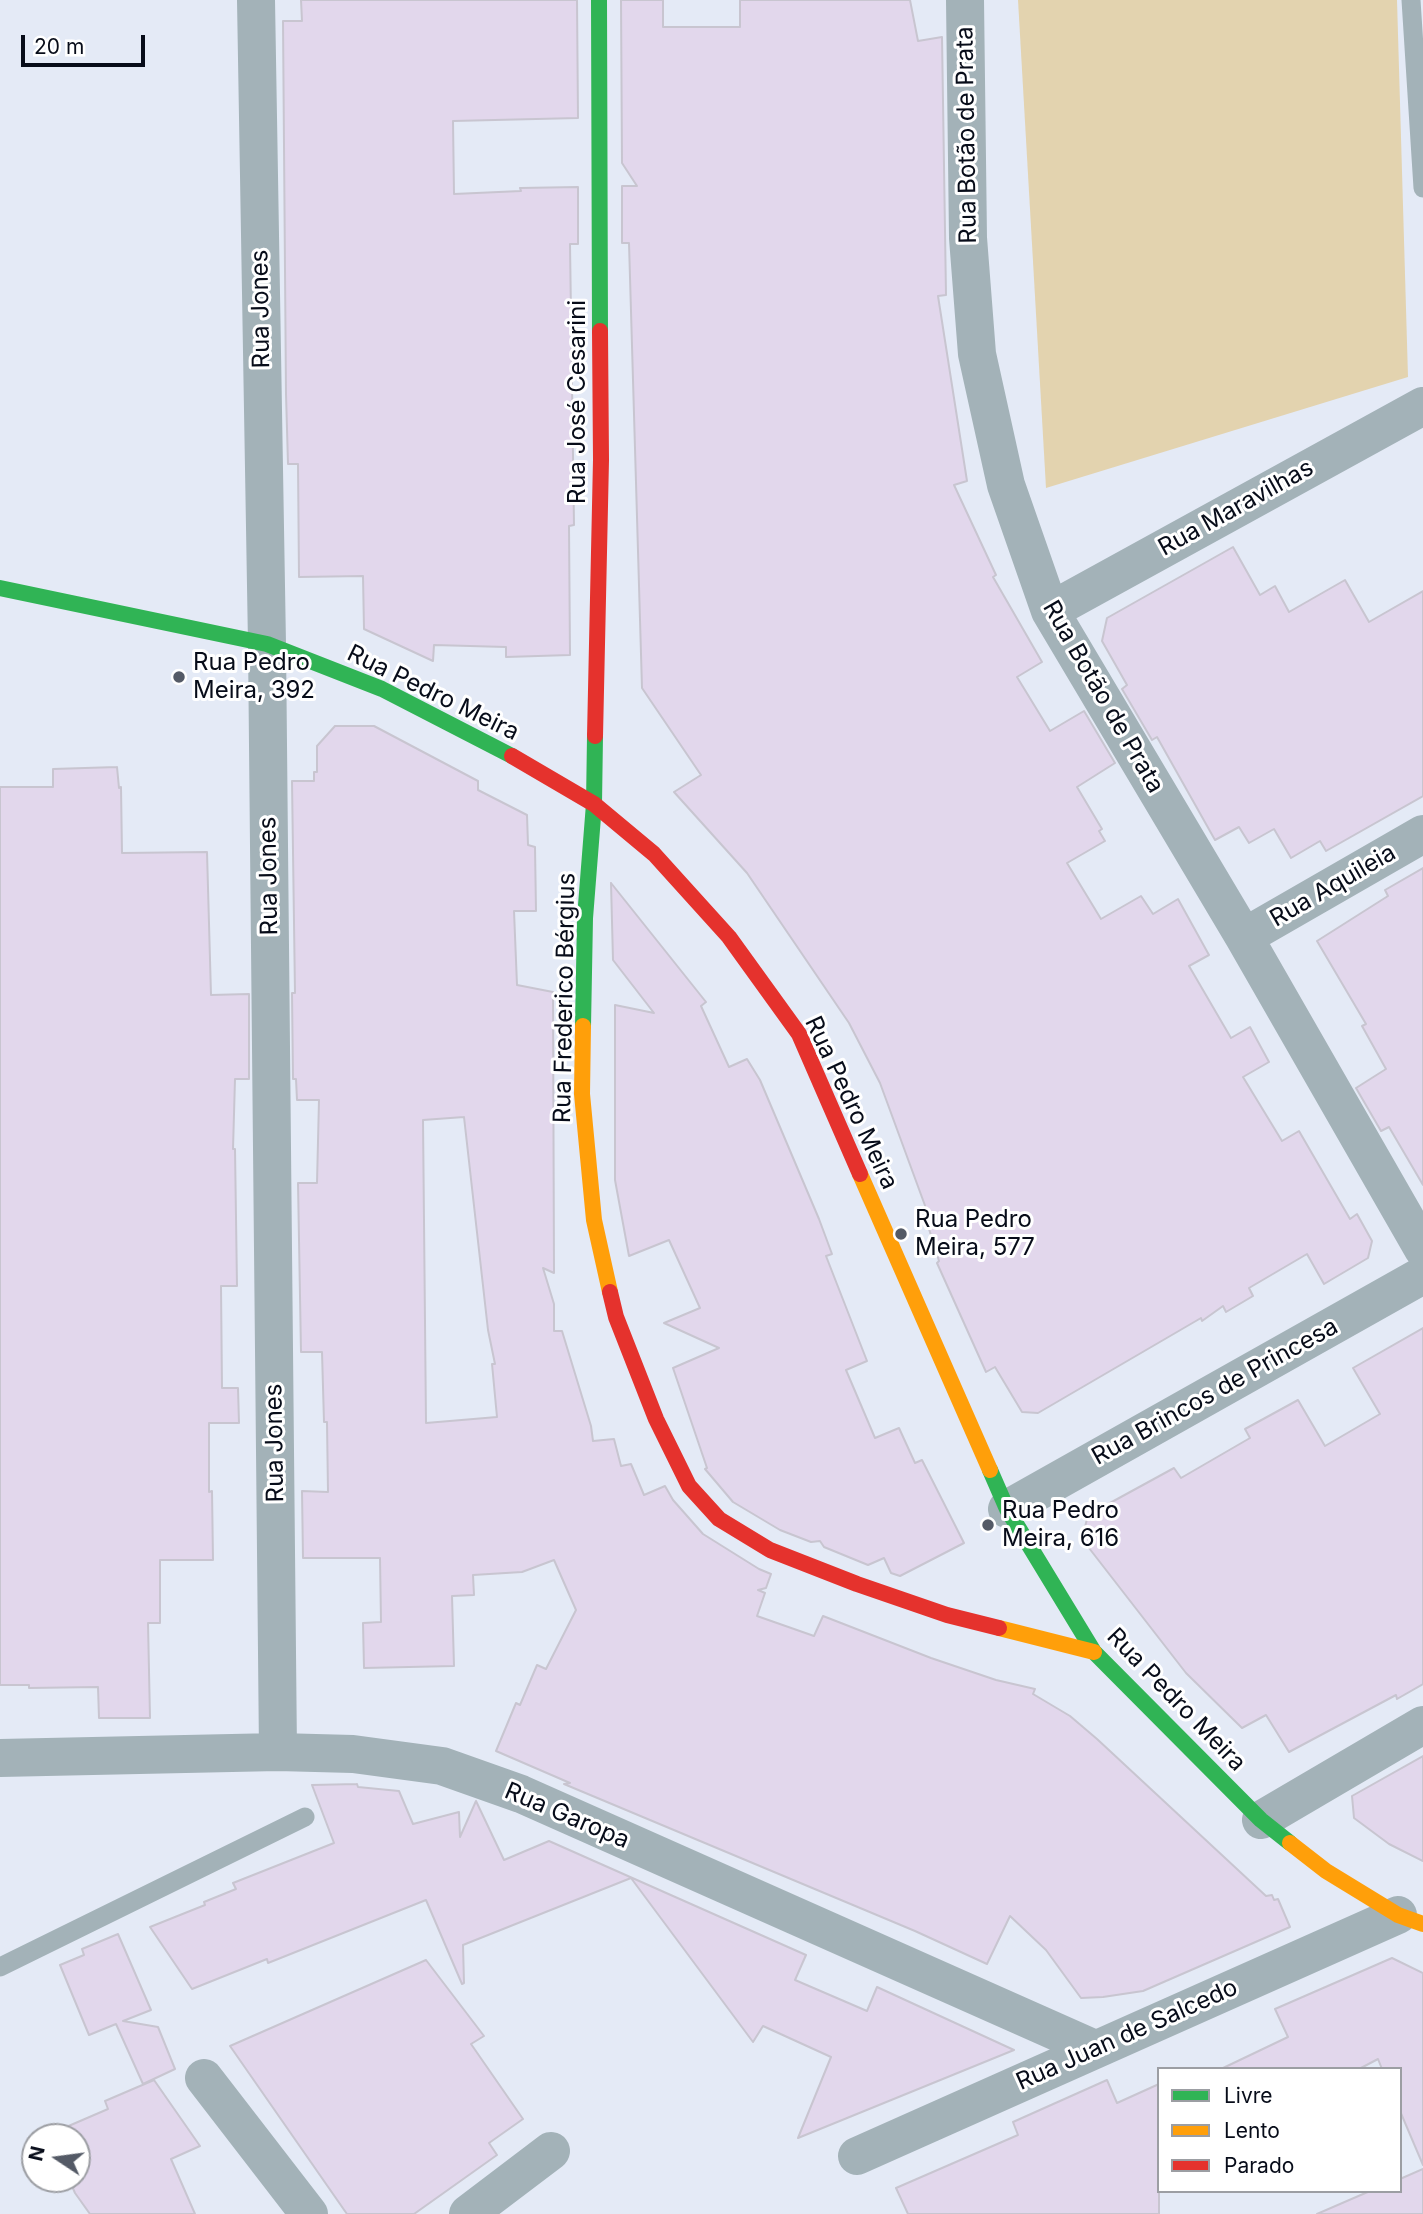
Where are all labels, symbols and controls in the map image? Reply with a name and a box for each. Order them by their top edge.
scale bar [24,21,149,65]
street label: Rua Botão de Prata [951,26,983,244]
text: 20 m [34,34,84,59]
street label: Rua Jones [246,249,276,369]
street label: Rua José Cesarini [564,300,592,504]
street label: Rua Maravilhas [1154,454,1318,562]
street label: Rua Botão de Prata [1036,596,1170,798]
street label: Rua Pedro Meira [342,639,524,747]
place label: Rua Pedro Meira, 392 [193,649,315,705]
marker: Rua Pedro Meira, 392 [171,669,187,685]
street label: Rua Jones [254,816,284,936]
street label: Rua Aquileia [1265,838,1401,934]
street label: Rua Frederico Bérgius [548,873,582,1123]
street label: Rua Pedro Meira [798,1012,904,1194]
place label: Rua Pedro Meira, 577 [915,1206,1035,1262]
marker: Rua Pedro Meira, 577 [893,1226,909,1242]
street label: Rua Brincos de Princesa [1087,1312,1343,1472]
street label: Rua Jones [260,1383,290,1503]
place label: Rua Pedro Meira, 616 [1002,1497,1119,1553]
marker: Rua Pedro Meira, 616 [980,1517,996,1533]
street label: Rua Pedro Meira [1101,1623,1251,1777]
street label: Rua Garopa [500,1777,634,1855]
street label: Rua Juan de Salcedo [1012,1973,1242,2097]
legend [1157,2067,1402,2193]
text: Livre [1224,2083,1273,2108]
text: Lento [1224,2118,1280,2143]
north arrow [21,2123,91,2193]
text: N [24,2144,50,2163]
text: Parado [1224,2153,1294,2178]

